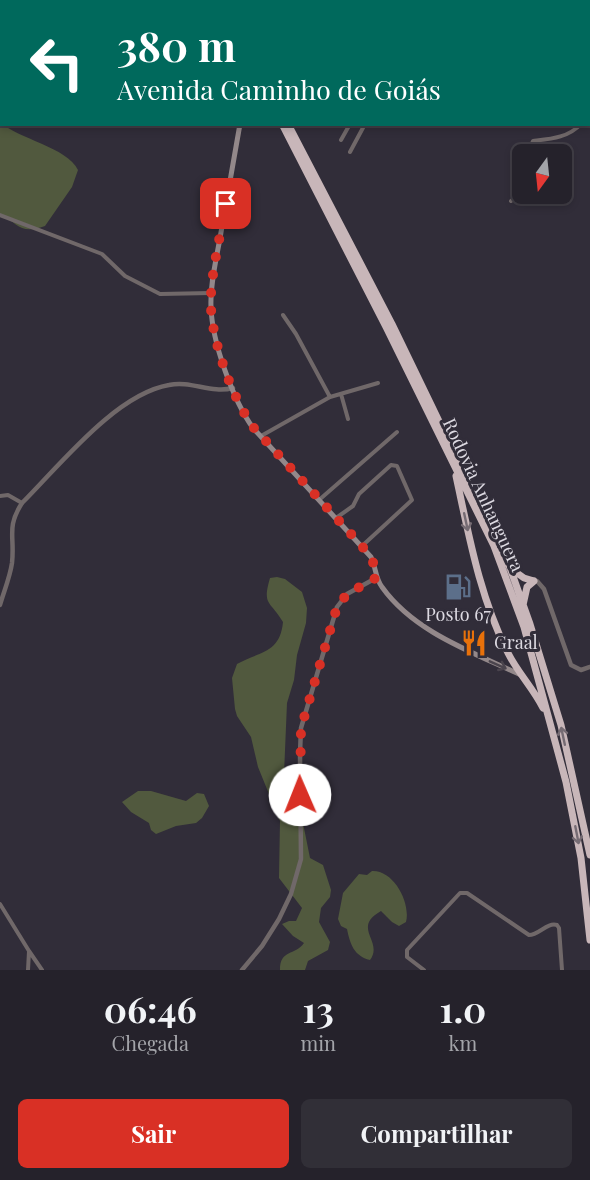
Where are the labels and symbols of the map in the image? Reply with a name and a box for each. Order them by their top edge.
north arrow [512,144,572,204]
pin [200,178,251,229]
street label: Rodovia Anhanguera [438,414,530,575]
one-way arrow [461,512,472,531]
fuel station icon: Posto 67 [443,572,473,602]
place label: Posto 67 [425,602,491,626]
restaurant icon: Graal [459,628,489,658]
place label: Graal [494,630,538,654]
one-way arrow [488,660,506,671]
one-way arrow [557,727,568,747]
position arrow [268,763,332,827]
one-way arrow [572,824,583,844]

